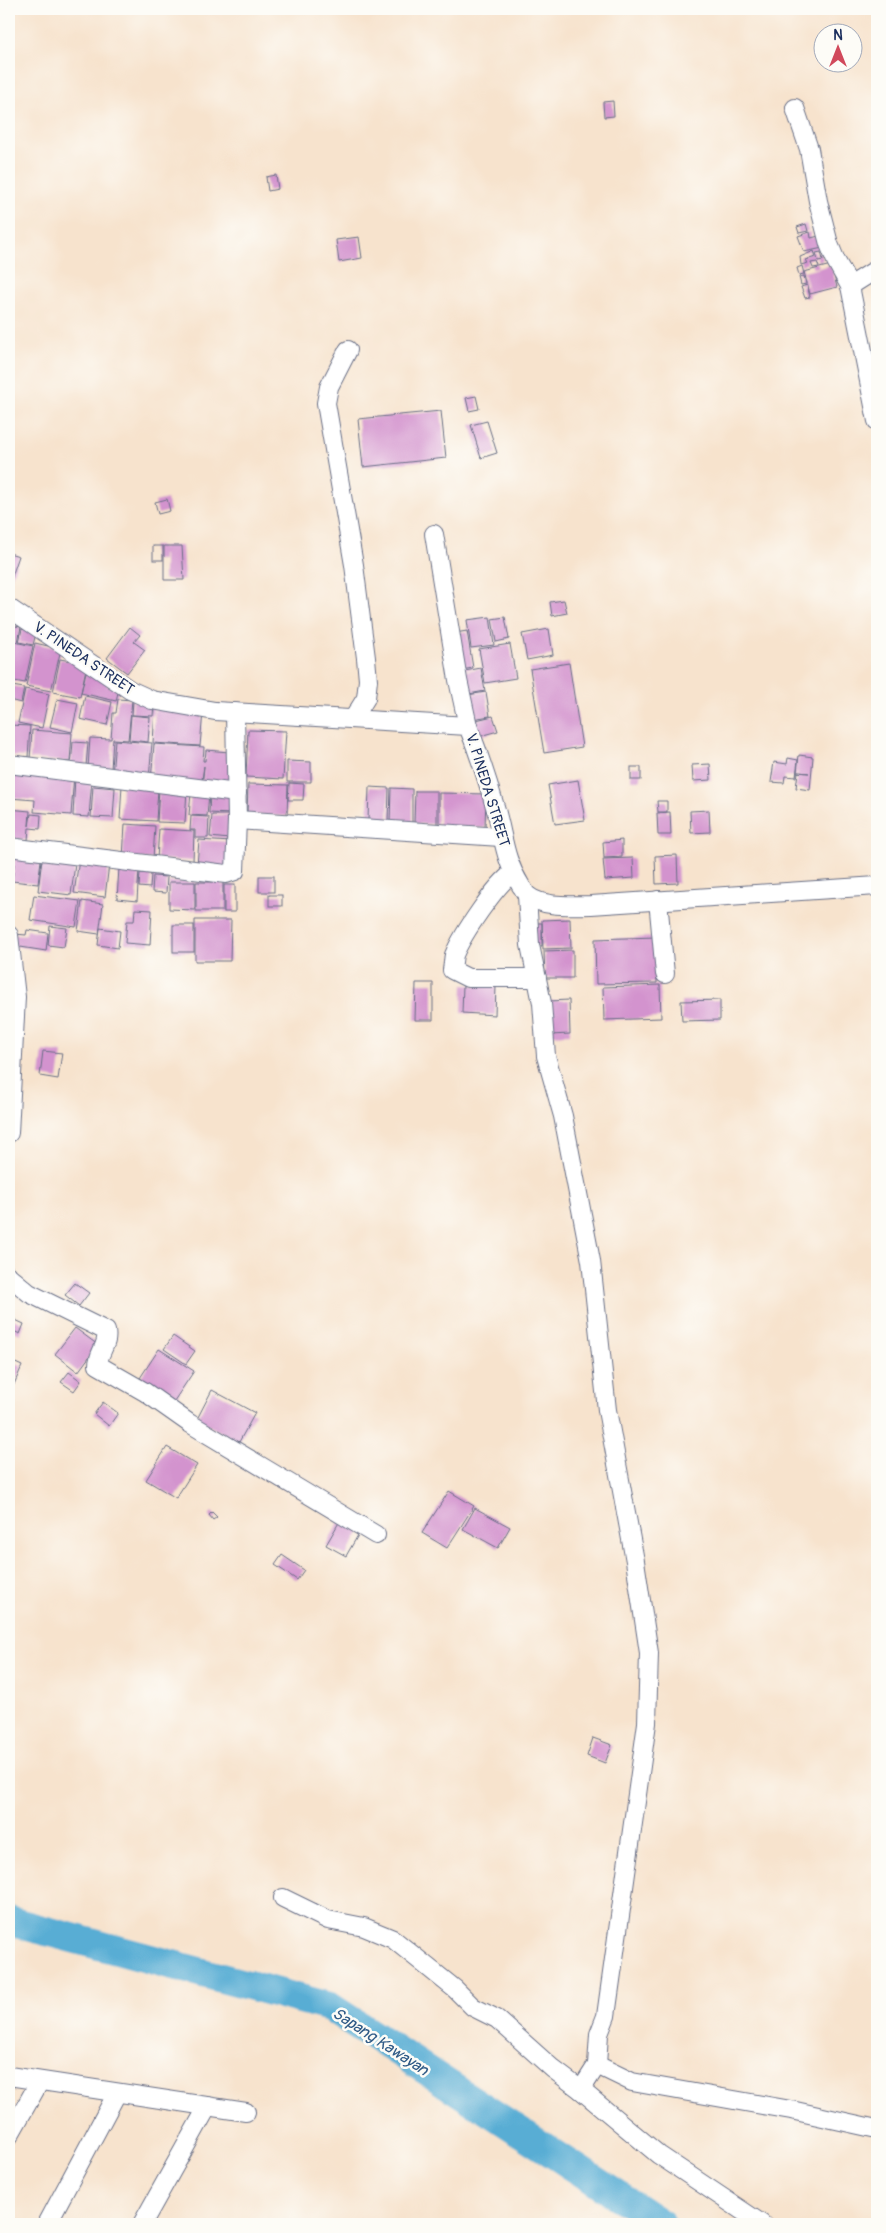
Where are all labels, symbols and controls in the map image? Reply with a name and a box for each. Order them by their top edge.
north arrow [814,22,864,72]
text: N [833,27,843,44]
street label: V. PINEDA STREET [30,618,138,699]
street label: V. PINEDA STREET [461,731,514,849]
water label: Sapang Kawayan [329,2003,433,2081]

